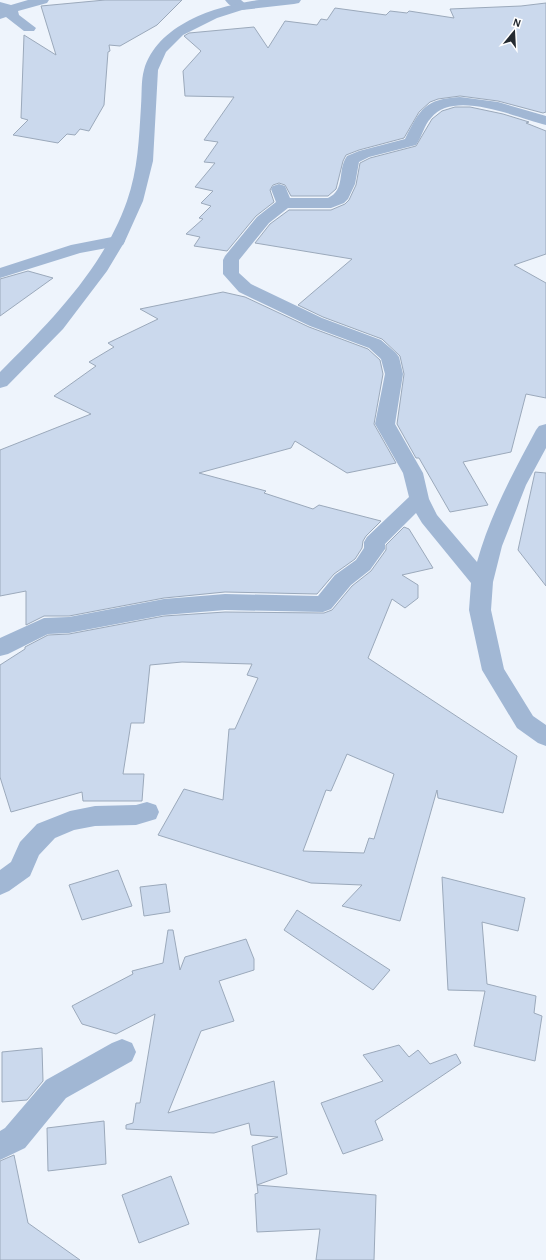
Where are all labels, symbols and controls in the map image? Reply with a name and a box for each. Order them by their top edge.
north arrow [494,12,534,52]
text: N [512,17,522,29]

